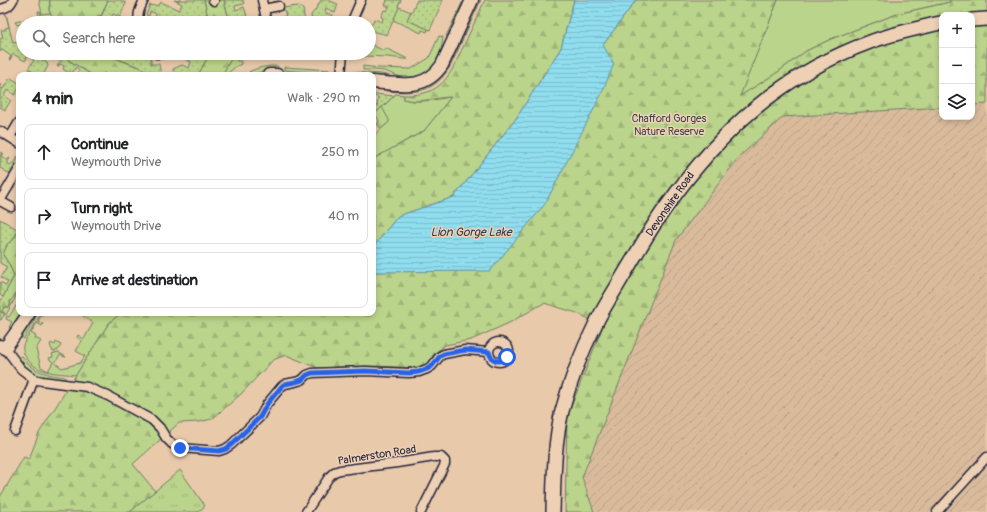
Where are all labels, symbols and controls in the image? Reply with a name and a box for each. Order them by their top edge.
map controls [939,12,975,120]
button: + [939,12,975,48]
search box [16,16,376,60]
icon: search [30,27,52,49]
text: Search here [62,29,135,48]
button: − [939,48,975,84]
button: layers [939,84,975,120]
text: 4 min [32,88,73,109]
text: Walk · 290 m [287,90,360,106]
park label: Chafford Gorges Nature Reserve [632,112,706,138]
text: Continue [71,135,129,154]
icon: ahead [33,141,55,163]
text: 250 m [321,144,359,160]
text: Weymouth Drive [71,154,161,170]
street label: Devonshire Road [643,169,697,239]
text: Turn right [71,199,132,218]
icon: right [33,205,55,227]
text: 40 m [328,208,359,224]
text: Weymouth Drive [71,218,161,234]
water label: Lion Gorge Lake [430,225,513,240]
icon: arrive [33,269,55,291]
text: Arrive at destination [71,271,198,290]
route start [498,348,516,366]
route end [171,439,189,457]
street label: Palmerston Road [337,442,417,468]

